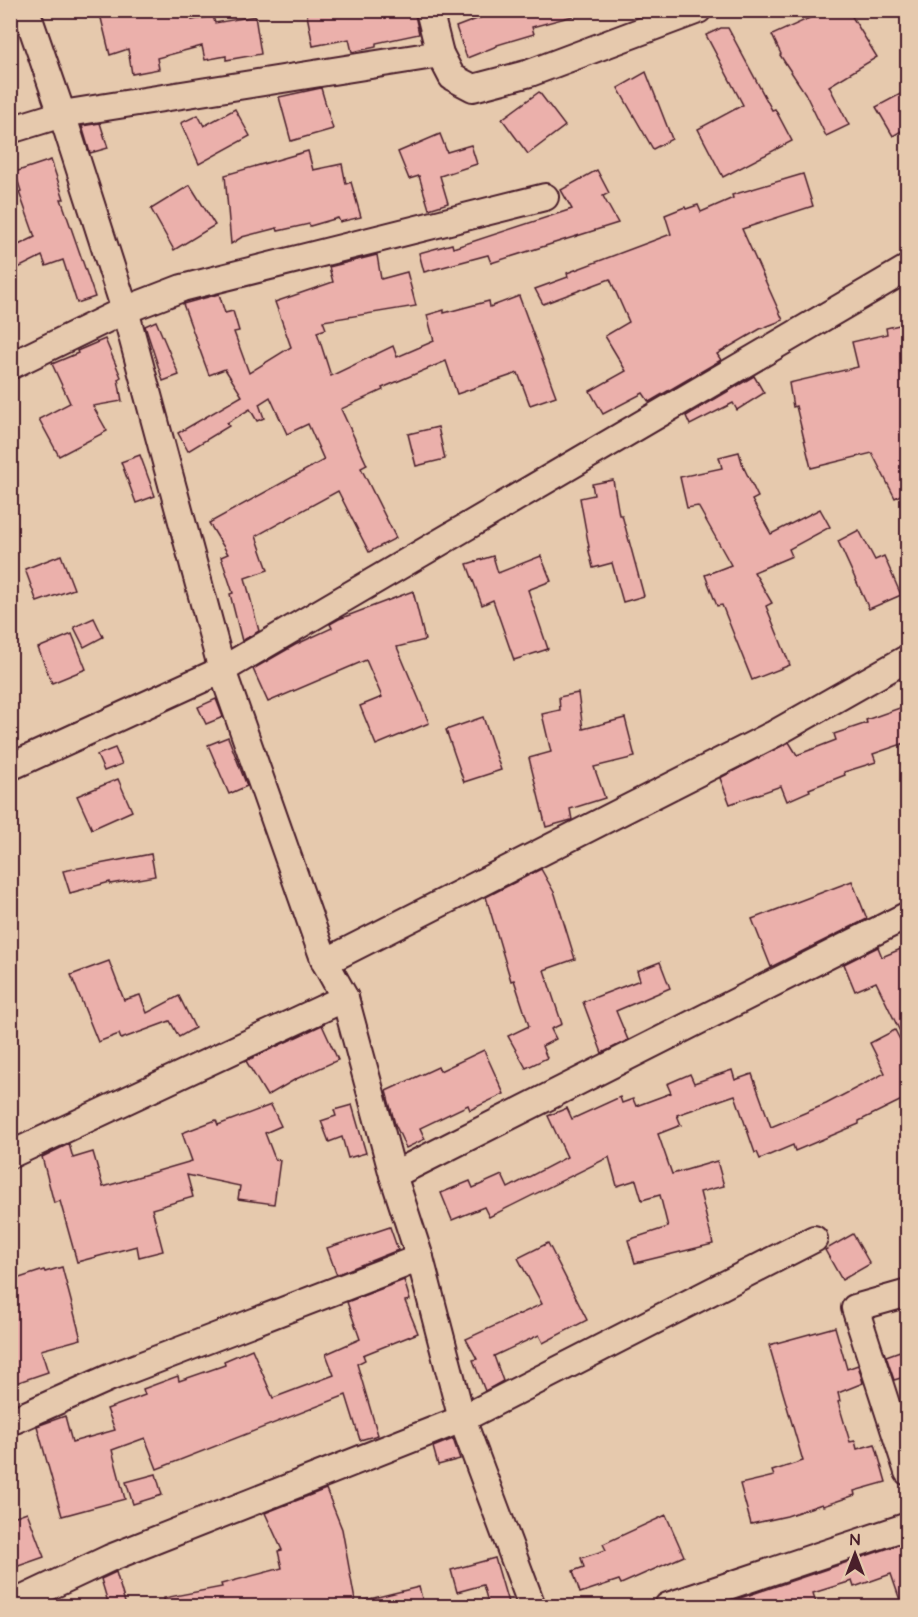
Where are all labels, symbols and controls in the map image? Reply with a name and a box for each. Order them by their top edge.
north arrow [825,1524,885,1584]
text: N [850,1529,860,1551]

